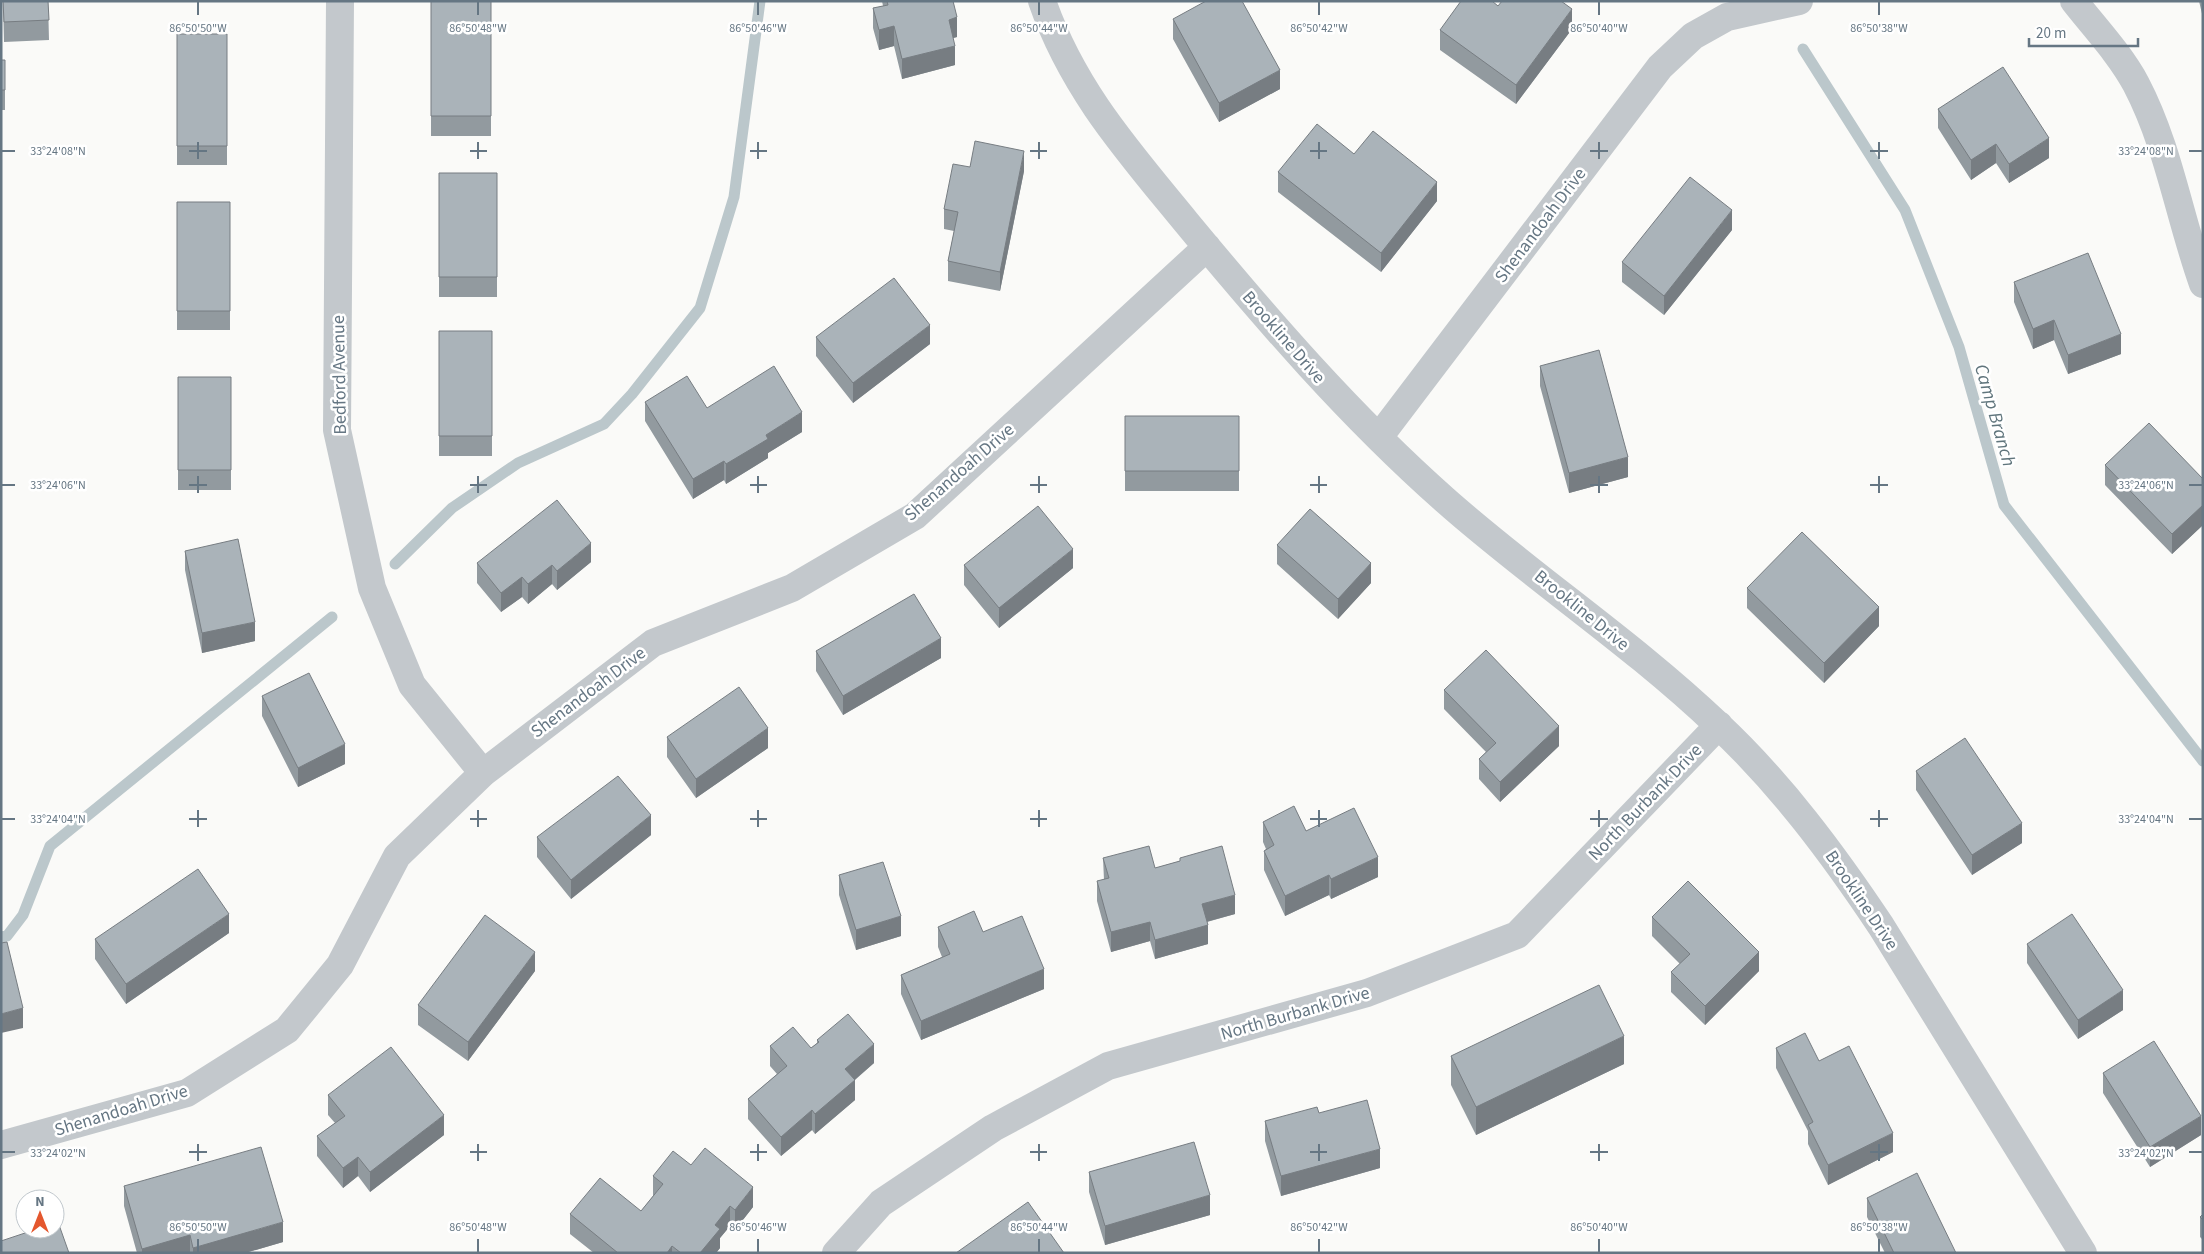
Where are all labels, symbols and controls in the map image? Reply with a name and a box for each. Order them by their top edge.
scale bar [2029,15,2138,47]
text: 86°50'50"W [169,20,227,37]
text: 86°50'48"W [449,20,507,37]
text: 86°50'46"W [729,20,787,37]
text: 86°50'44"W [1010,20,1068,37]
text: 86°50'42"W [1290,20,1348,37]
text: 86°50'40"W [1570,20,1628,37]
text: 86°50'38"W [1850,20,1908,37]
text: 20 m [2036,23,2066,44]
text: 33°24'08"N [30,143,86,160]
text: 33°24'08"N [2118,143,2174,160]
street label: Shenandoah Drive [1489,163,1592,288]
street label: Brookline Drive [1236,286,1331,389]
street label: Bedford Avenue [326,315,353,435]
water label: Camp Branch [1967,361,2022,470]
street label: Shenandoah Drive [899,418,1020,527]
text: 33°24'06"N [30,477,86,494]
text: 33°24'06"N [2118,477,2174,494]
street label: Brookline Drive [1529,564,1634,656]
street label: Shenandoah Drive [526,641,651,744]
street label: North Burbank Drive [1583,738,1708,866]
text: 33°24'04"N [30,811,86,828]
text: 33°24'04"N [2118,811,2174,828]
street label: Brookline Drive [1819,845,1904,955]
street label: North Burbank Drive [1218,980,1373,1047]
street label: Shenandoah Drive [51,1078,191,1143]
text: 33°24'02"N [30,1145,86,1162]
text: 33°24'02"N [2118,1145,2174,1162]
north arrow [15,1189,65,1239]
text: N [35,1192,45,1212]
text: 86°50'50"W [169,1219,227,1236]
text: 86°50'48"W [449,1219,507,1236]
text: 86°50'46"W [729,1219,787,1236]
text: 86°50'44"W [1010,1219,1068,1236]
text: 86°50'42"W [1290,1219,1348,1236]
text: 86°50'40"W [1570,1219,1628,1236]
text: 86°50'38"W [1850,1219,1908,1236]

